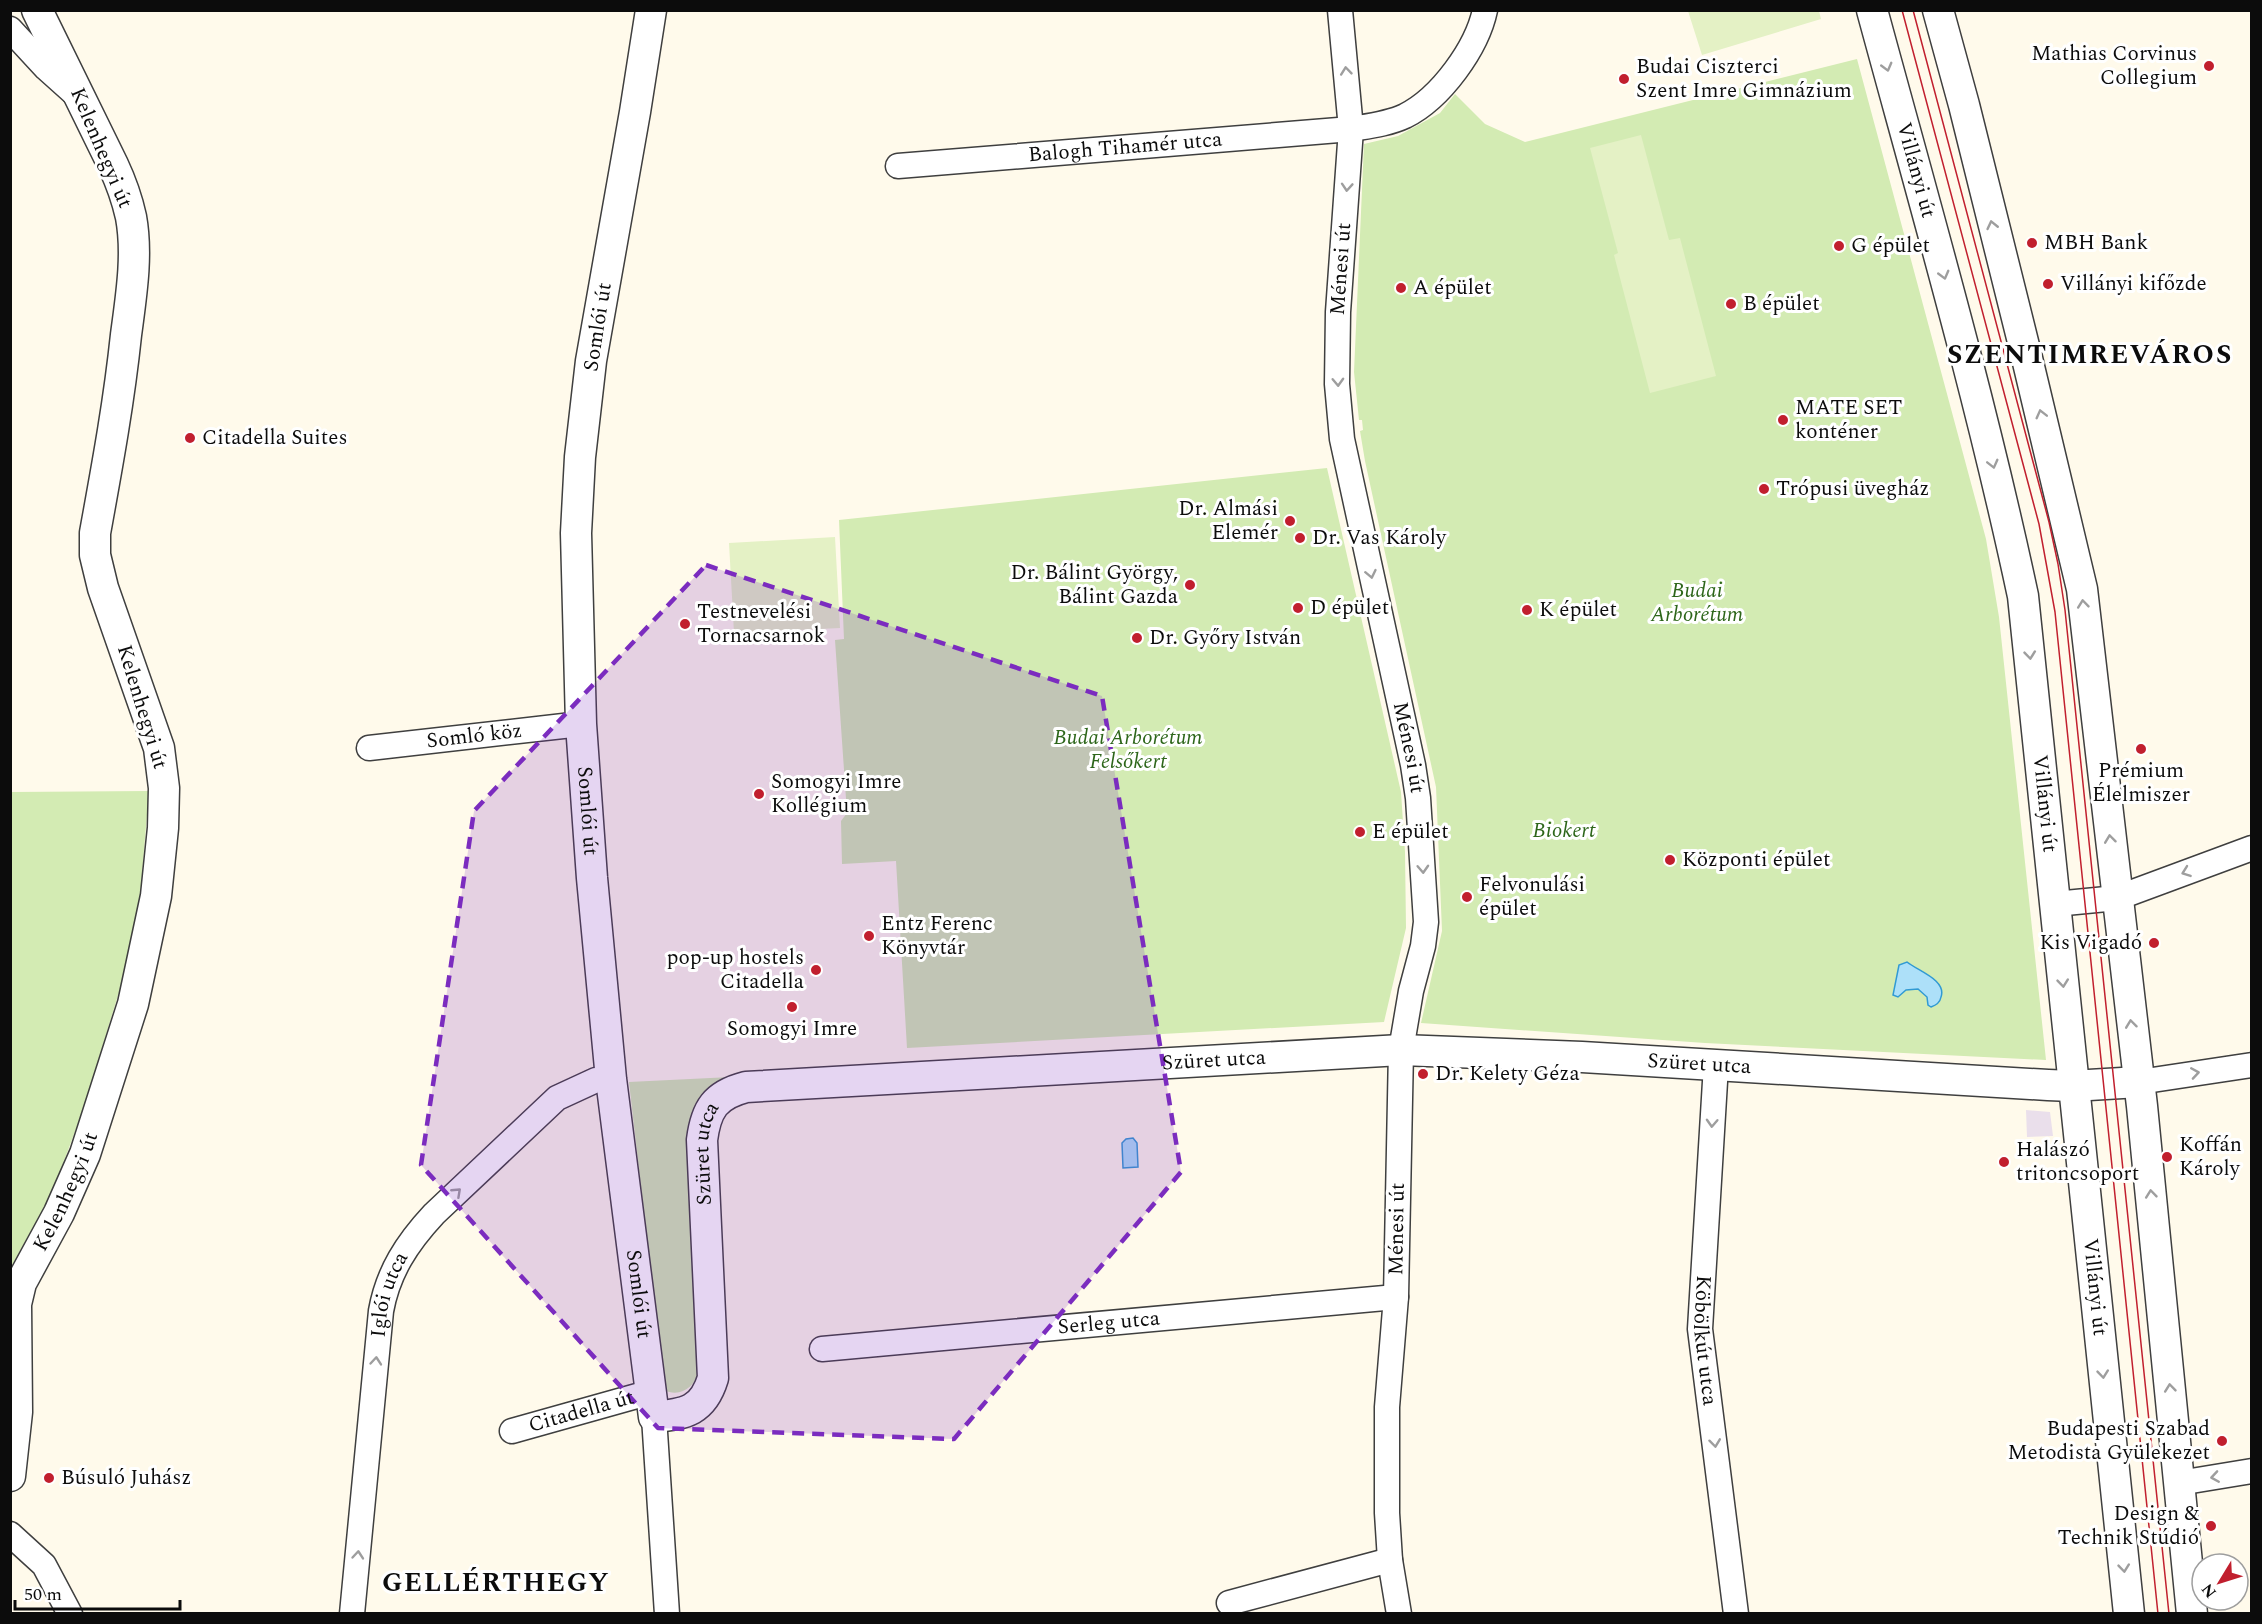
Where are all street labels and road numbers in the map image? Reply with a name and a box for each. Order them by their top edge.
street label: Kelenhegyi út [61,83,141,213]
street label: Villányi út [1887,119,1944,222]
street label: Balogh Tihamér utca [1027,124,1224,171]
street label: Ménesi út [1322,222,1360,316]
street label: Somlói út [575,280,621,374]
street label: Kelenhegyi út [108,641,176,773]
street label: Ménesi út [1384,699,1433,796]
street label: Somló köz [425,715,524,757]
street label: Villányi út [2024,753,2066,854]
street label: Somlói út [568,765,606,857]
street label: Szüret utca [1161,1042,1268,1079]
street label: Szüret utca [1646,1045,1753,1083]
street label: Szüret utca [686,1095,728,1206]
street label: Kelenhegyi út [25,1128,107,1257]
street label: Ménesi út [1380,1182,1414,1276]
street label: Villányi út [2074,1237,2116,1337]
street label: Iglói utca [363,1245,417,1339]
street label: Somlói út [617,1248,660,1341]
street label: Köbölkút utca [1684,1274,1726,1408]
street label: Serleg utca [1056,1302,1162,1344]
street label: Citadella út [525,1381,638,1442]

